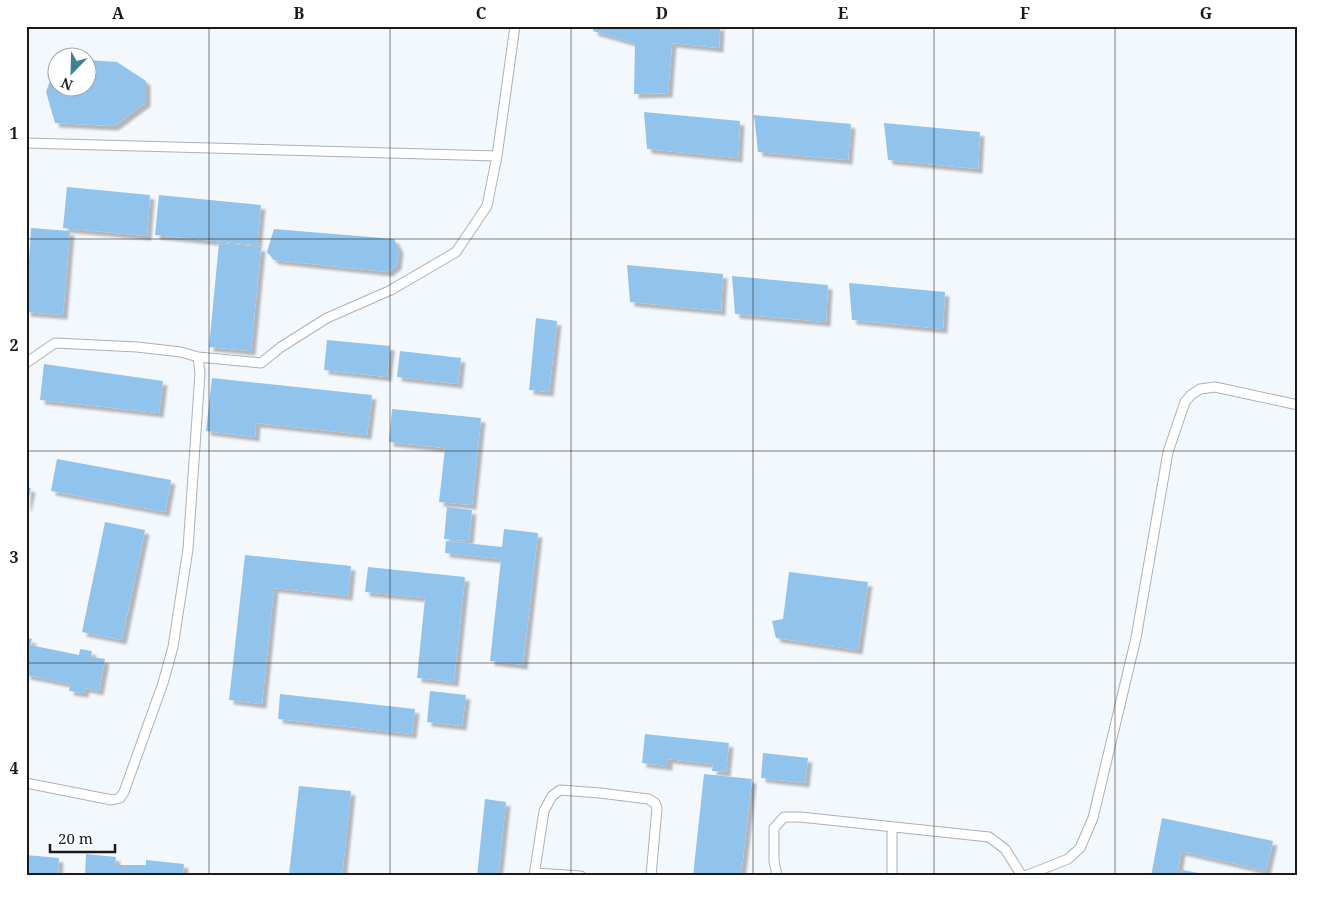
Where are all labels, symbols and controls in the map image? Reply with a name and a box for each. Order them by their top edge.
text: A [112,2,125,24]
text: B [294,2,305,24]
text: C [476,2,487,24]
text: D [656,2,668,24]
text: E [838,2,848,24]
text: F [1020,2,1030,24]
text: G [1200,2,1212,24]
north arrow [48,48,98,98]
text: N [58,74,76,95]
text: 1 [9,122,19,144]
text: 2 [9,334,19,356]
text: 3 [9,546,19,568]
text: 4 [9,757,19,779]
scale bar [50,822,115,854]
text: 20 m [58,828,93,848]

